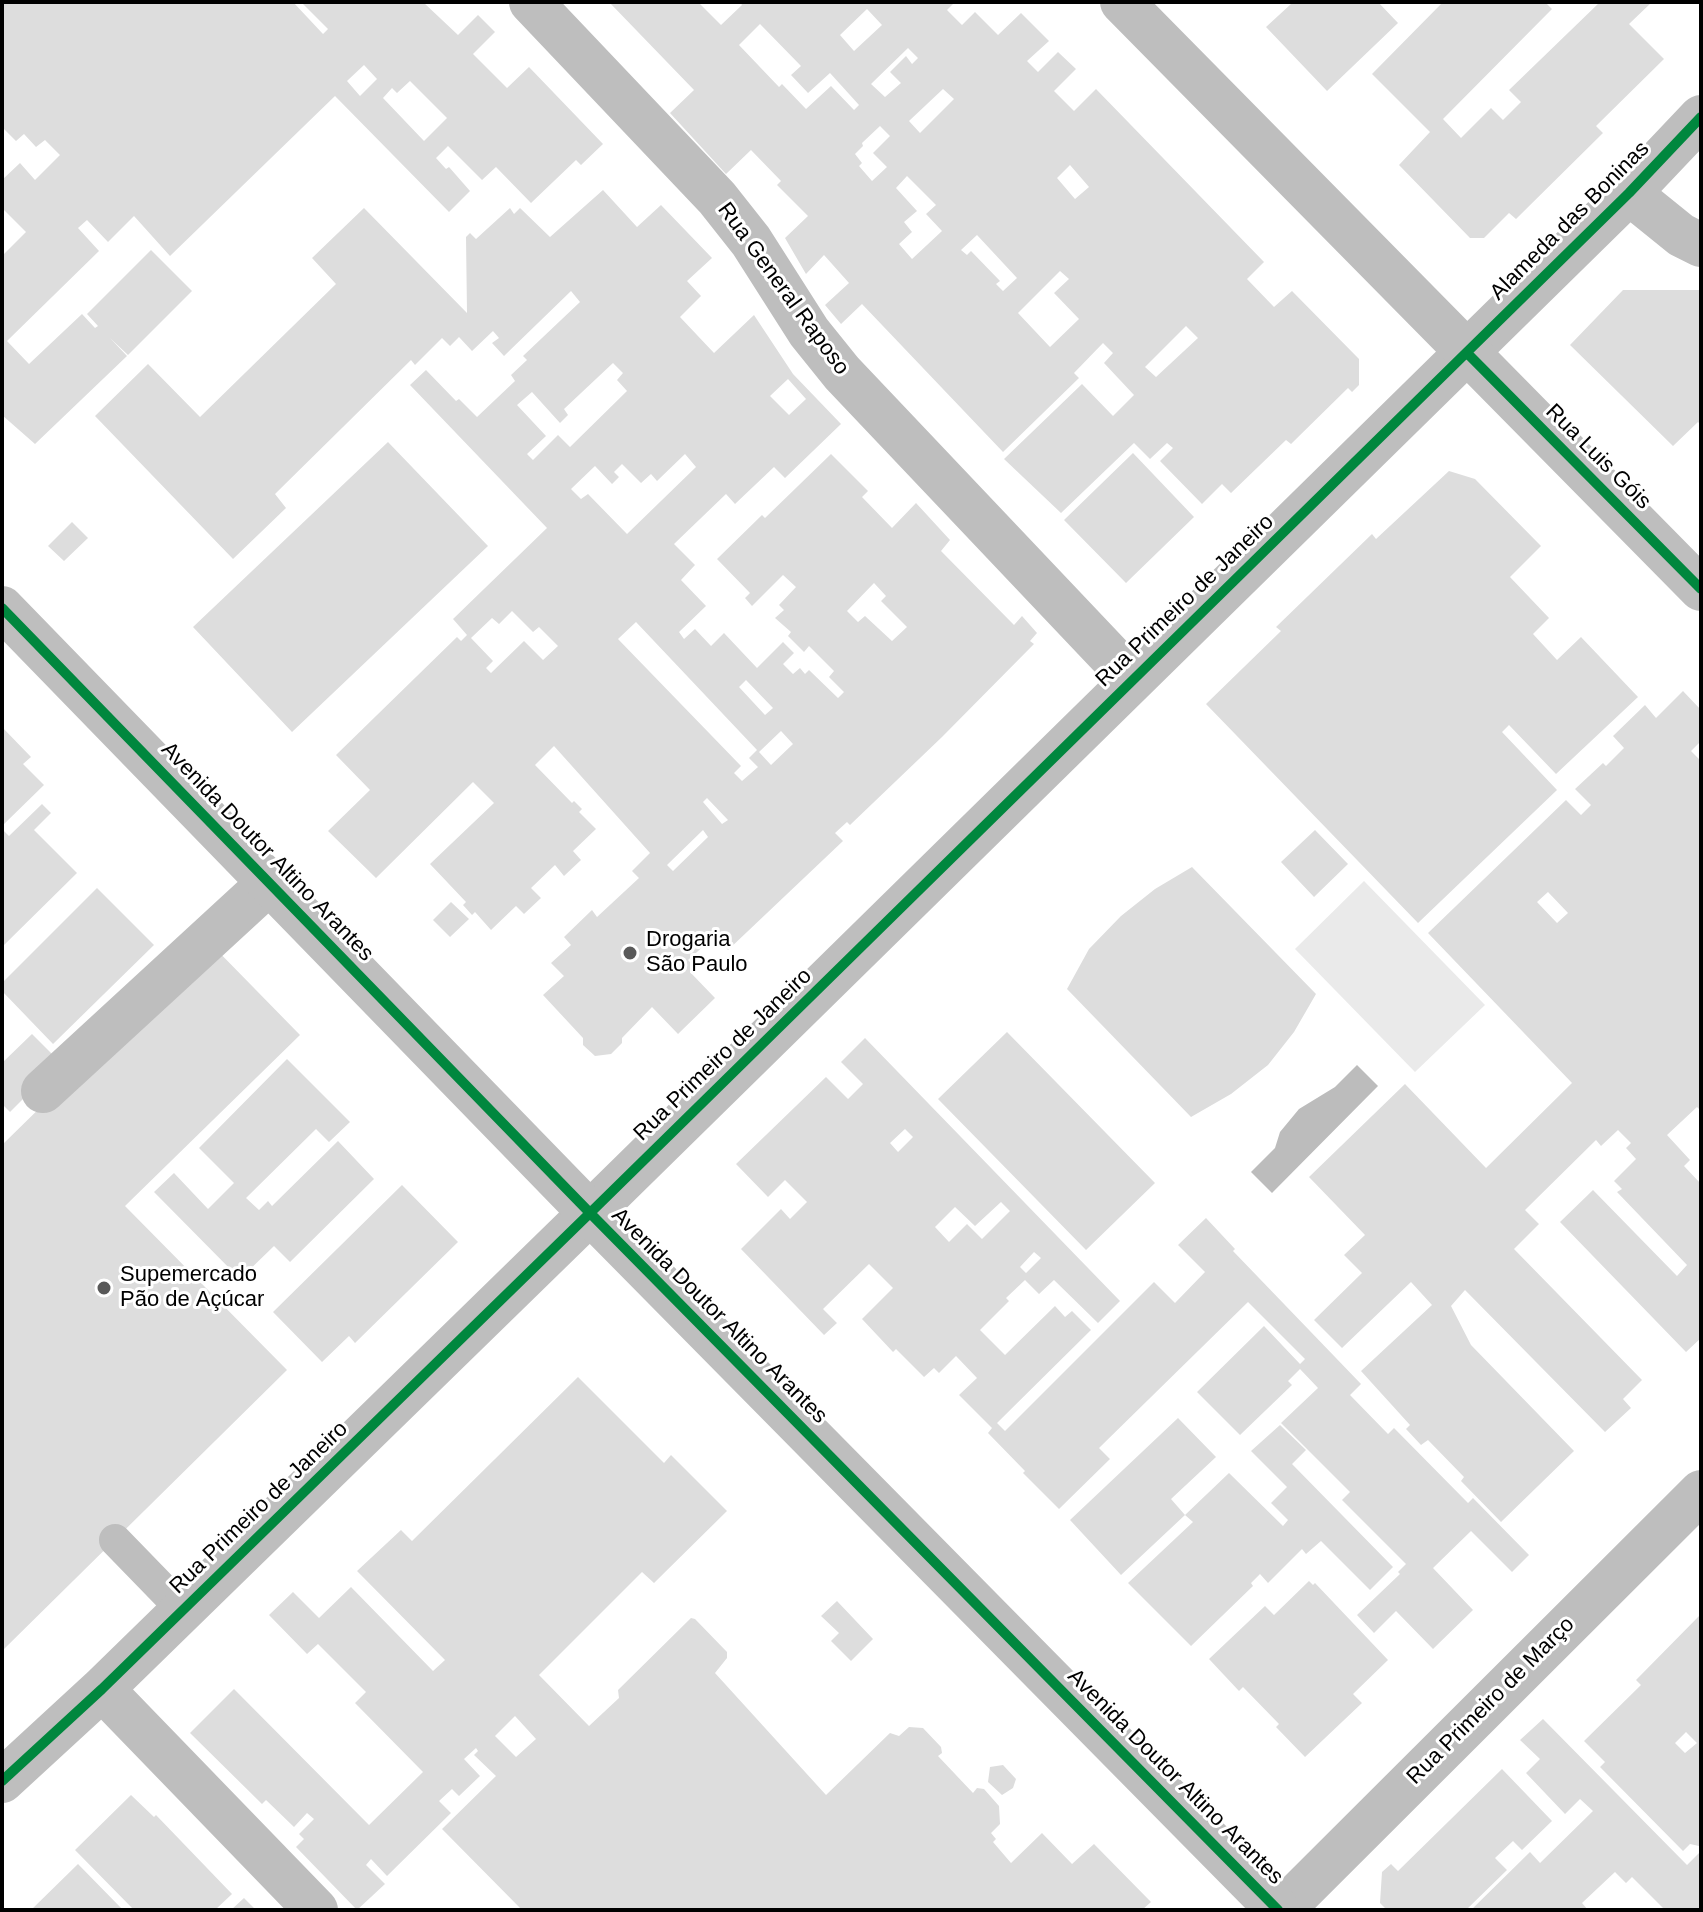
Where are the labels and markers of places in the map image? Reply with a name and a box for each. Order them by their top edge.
place label: Drogaria São Paulo [646,927,748,978]
marker: Drogaria São Paulo [621,944,639,962]
place label: Supemercado Pão de Açúcar [120,1262,264,1314]
marker: Supemercado Pão de Açúcar [95,1279,113,1297]

